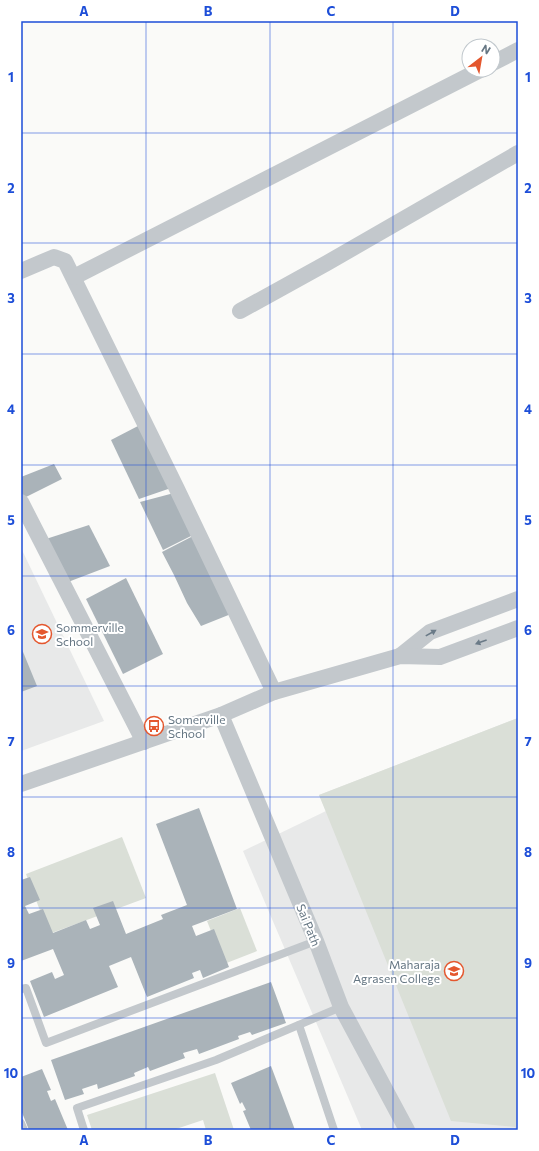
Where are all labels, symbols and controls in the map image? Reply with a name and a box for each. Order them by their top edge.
text: A [79,3,89,19]
text: B [204,3,213,19]
text: C [327,3,336,19]
text: D [450,3,460,19]
north arrow [461,38,501,78]
text: N [480,41,493,57]
text: 1 [8,69,14,85]
text: 1 [525,69,531,85]
text: 2 [7,180,15,196]
text: 2 [524,180,532,196]
text: 3 [7,290,15,306]
text: 3 [524,290,532,306]
text: 4 [7,401,15,417]
text: 4 [524,401,532,417]
text: 5 [7,512,15,528]
text: 5 [524,512,532,528]
place label: Sommerville School [56,620,124,648]
text: 6 [7,622,15,638]
text: 6 [524,622,532,638]
school or university icon: Sommerville School [31,623,53,645]
one-way arrow [425,630,437,636]
one-way arrow [475,639,487,645]
place label: Somerville School [168,712,225,740]
bus stop icon: Somerville School [143,715,165,737]
text: 7 [7,733,15,749]
text: 7 [524,733,532,749]
text: 8 [7,844,15,860]
text: 8 [524,844,532,860]
street label: Sai Path [294,902,324,948]
text: 9 [7,955,15,971]
text: 9 [524,955,532,971]
place label: Maharaja Agrasen College [353,957,440,985]
school or university icon: Maharaja Agrasen College [443,960,465,982]
text: 10 [4,1065,19,1081]
text: 10 [521,1065,536,1081]
text: A [79,1132,89,1148]
text: B [204,1132,213,1148]
text: C [327,1132,336,1148]
text: D [450,1132,460,1148]

